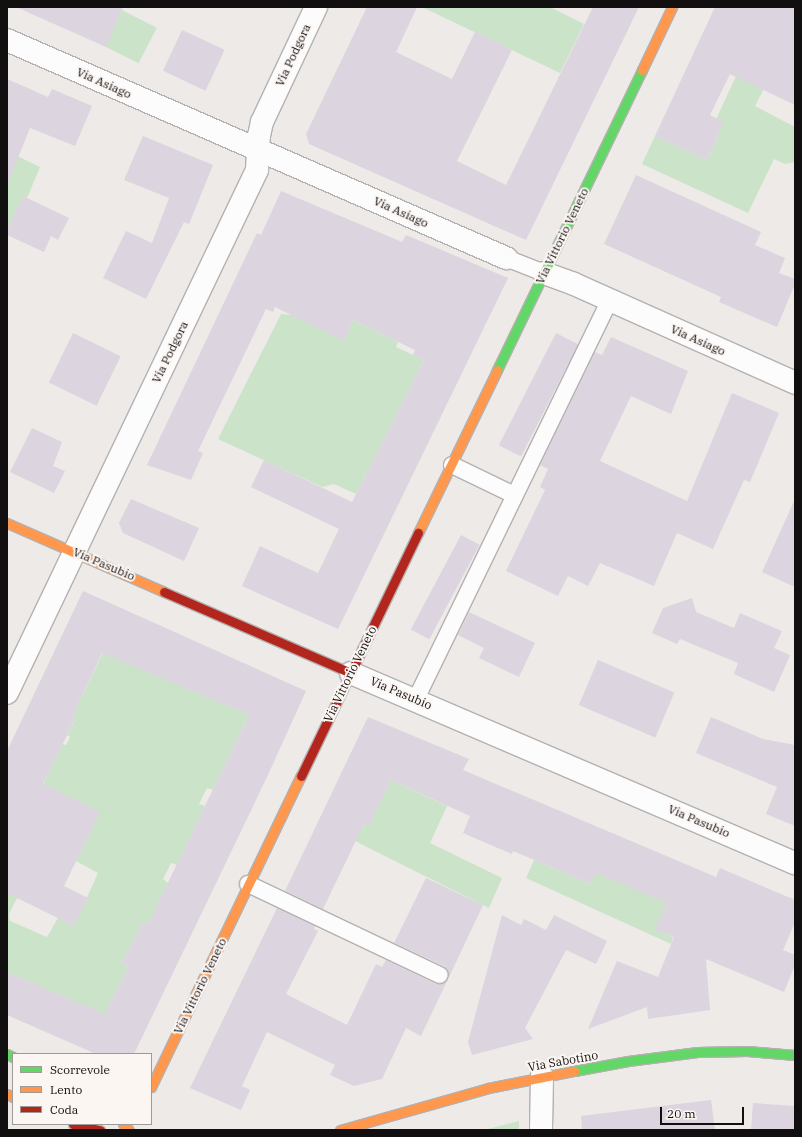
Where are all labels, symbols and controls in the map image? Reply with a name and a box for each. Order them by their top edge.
street label: Via Podgora [272,21,314,89]
street label: Via Asiago [74,65,134,101]
street label: Via Vittorio Veneto [533,186,591,286]
street label: Via Asiago [371,194,431,230]
street label: Via Podgora [149,319,191,385]
street label: Via Asiago [668,322,728,358]
street label: Via Pasubio [71,545,137,583]
street label: Via Vittorio Veneto [321,624,379,724]
street label: Via Pasubio [368,674,434,712]
street label: Via Pasubio [666,802,732,840]
street label: Via Vittorio Veneto [171,936,229,1036]
street label: Via Sabotino [527,1048,599,1074]
legend [12,1053,152,1125]
text: Scorrevole [50,1062,110,1077]
text: Lento [50,1082,82,1097]
scale bar [662,1099,746,1125]
text: Coda [50,1102,78,1117]
text: 20 m [667,1106,696,1121]

